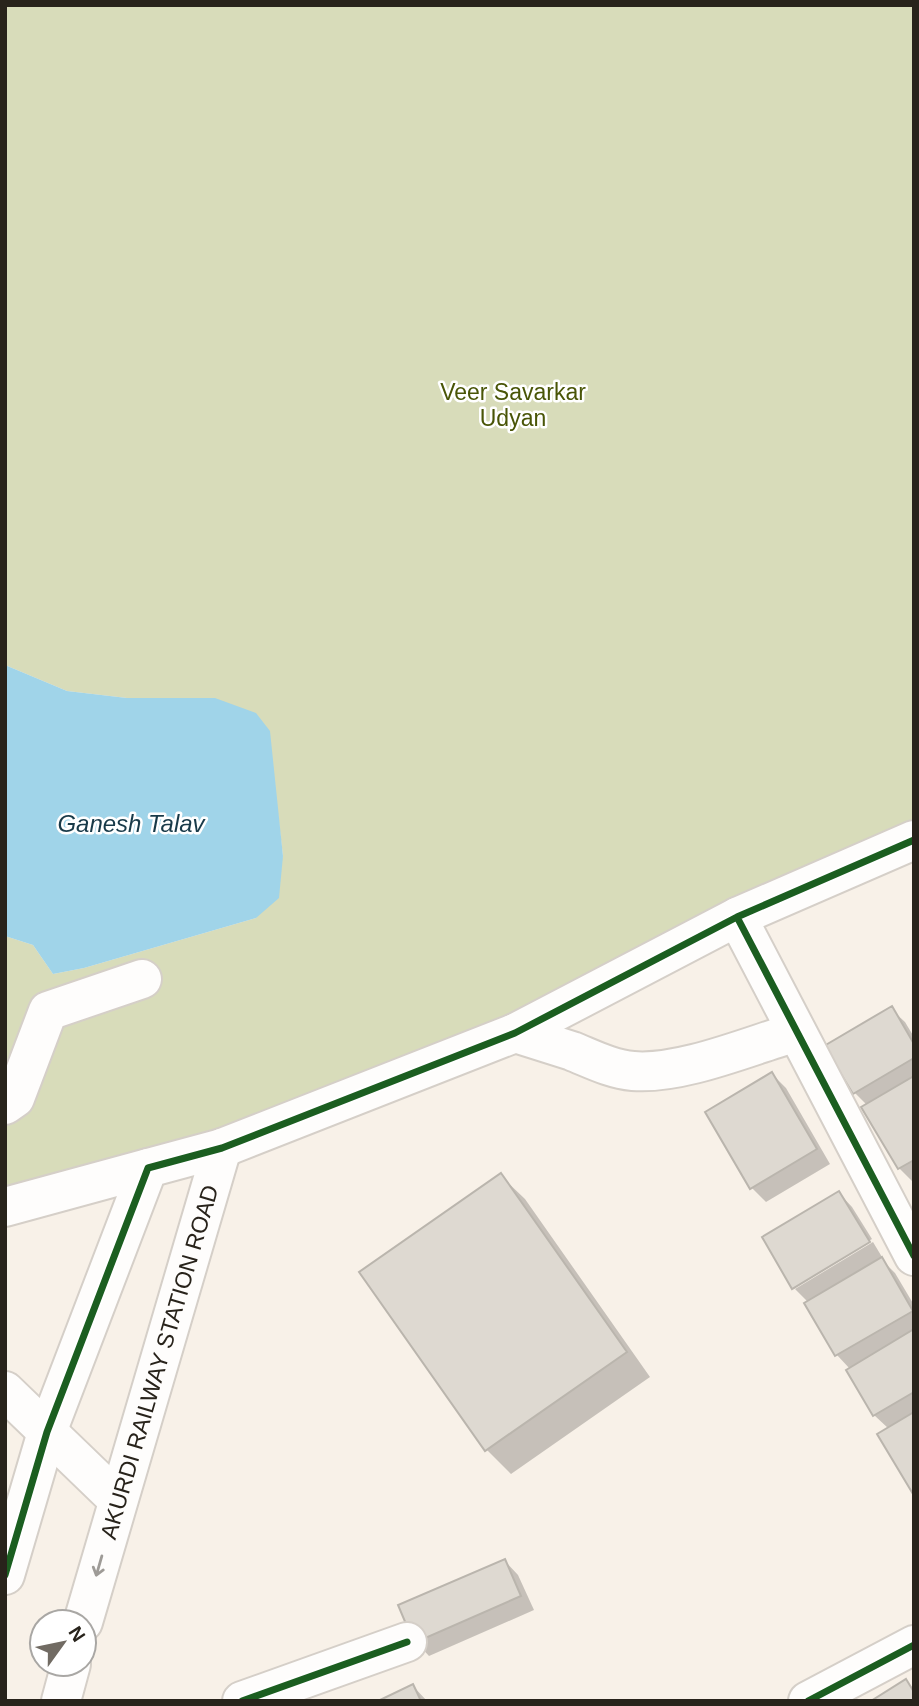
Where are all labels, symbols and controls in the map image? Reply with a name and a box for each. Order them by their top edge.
park label: Veer Savarkar Udyan [440,379,586,431]
water label: Ganesh Talav [57,810,207,837]
street label: AKURDI RAILWAY STATION ROAD [95,1182,223,1542]
one-way arrow [92,1554,105,1577]
north arrow [28,1608,98,1678]
text: N [64,1623,89,1645]

